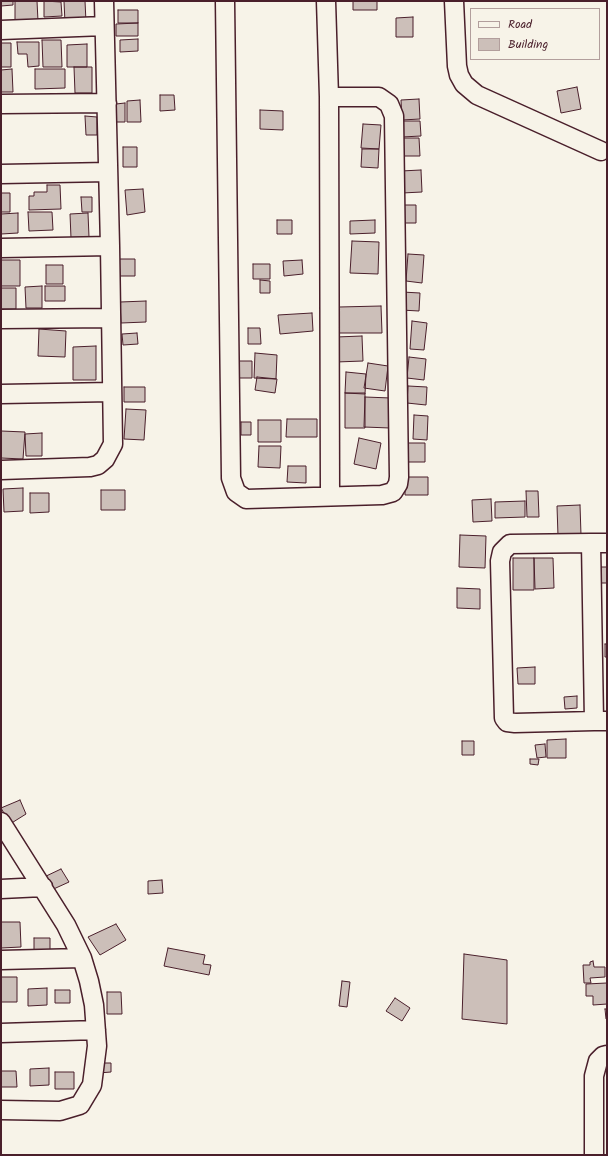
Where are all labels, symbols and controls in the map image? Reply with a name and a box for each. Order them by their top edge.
legend [470,8,600,60]
text: Road [508,15,532,34]
text: Building [508,35,548,54]

